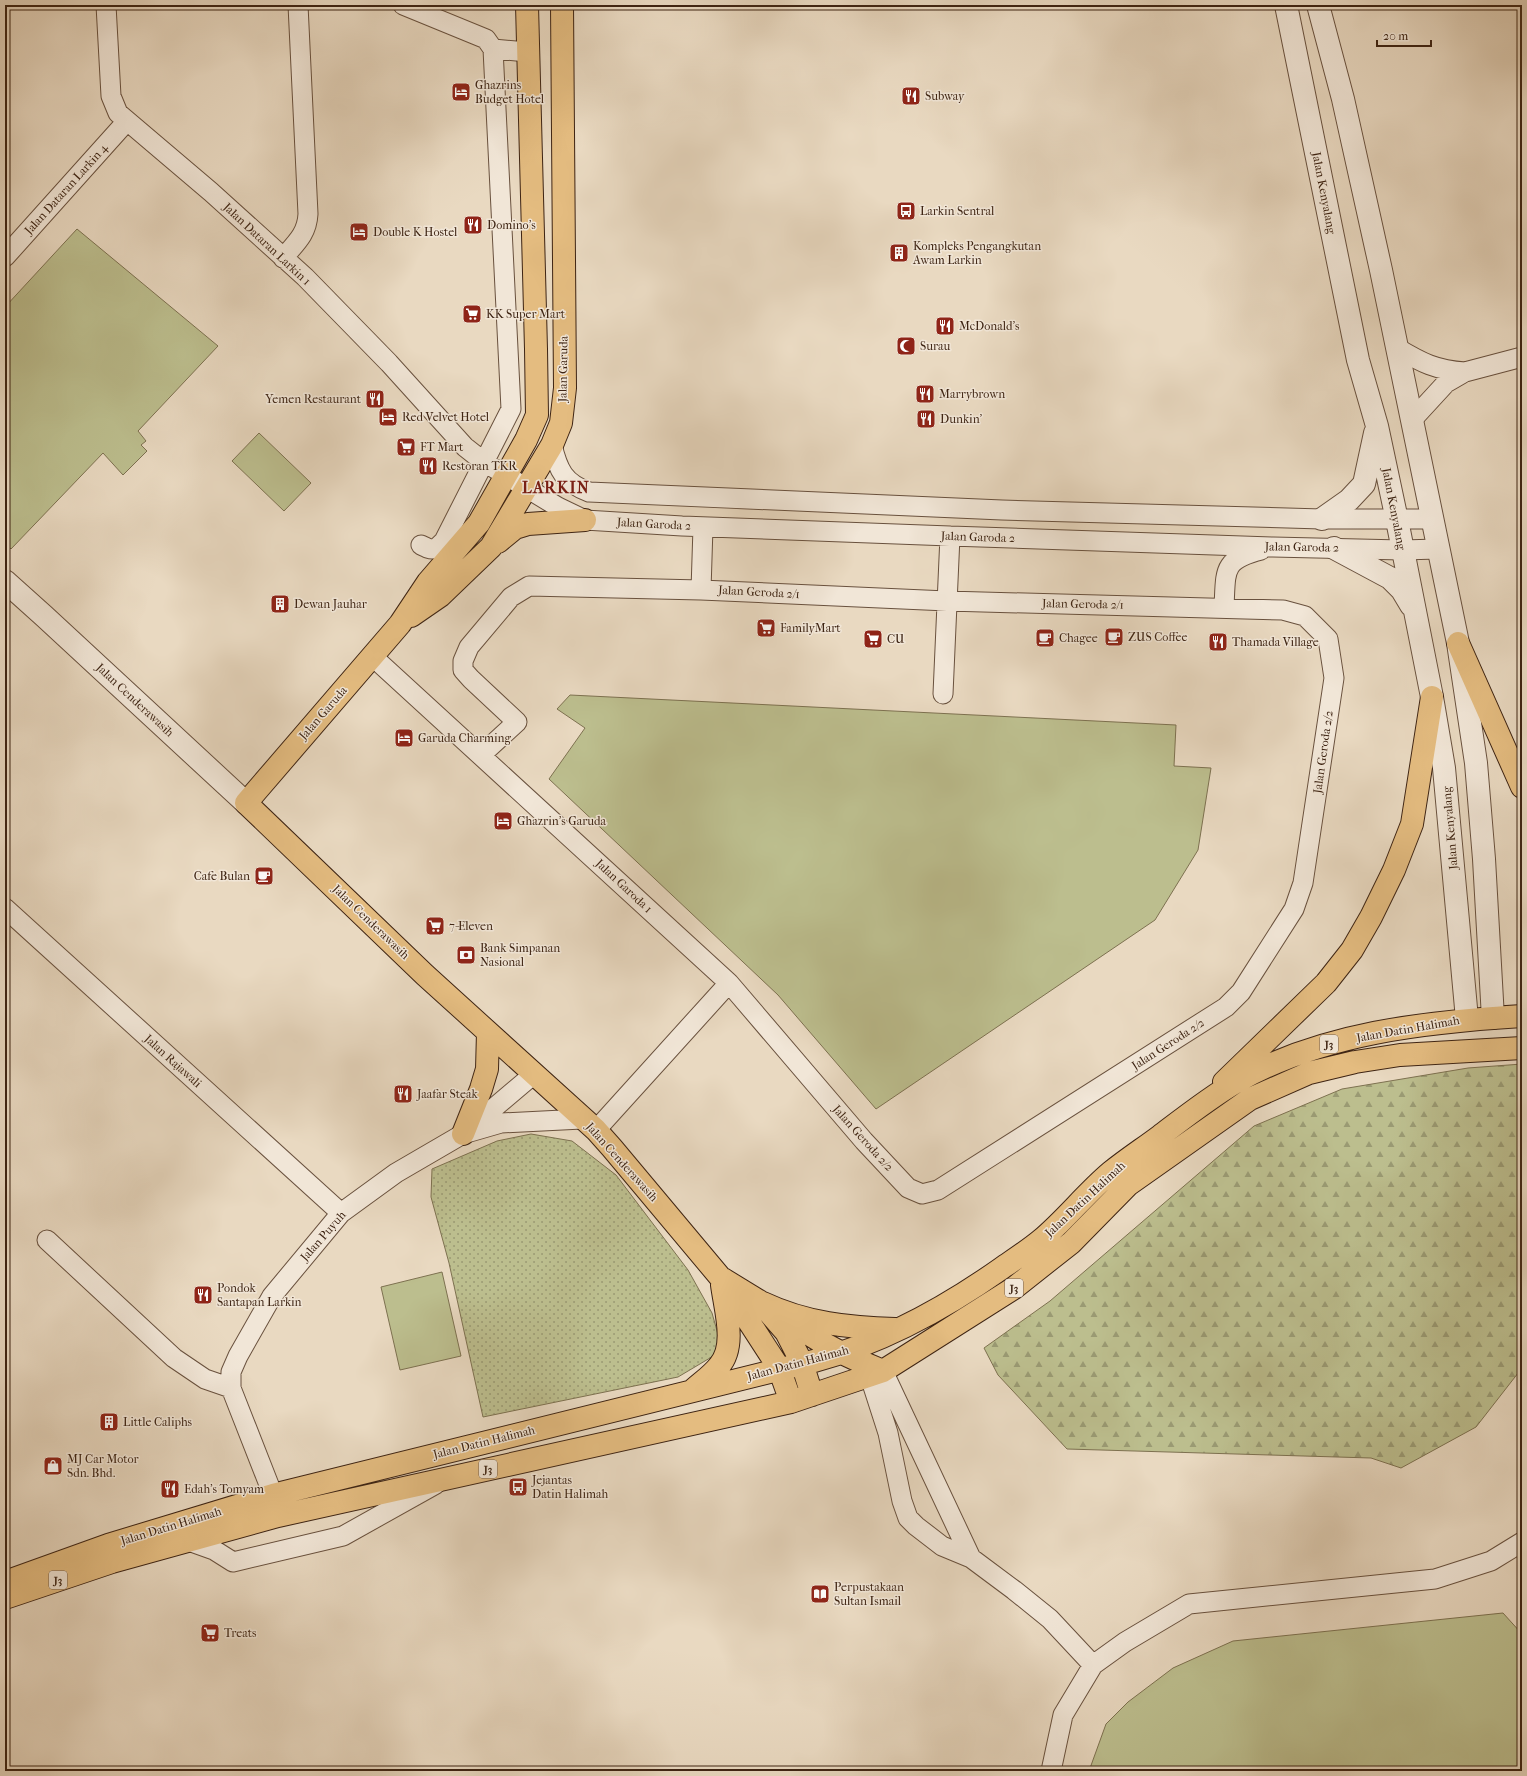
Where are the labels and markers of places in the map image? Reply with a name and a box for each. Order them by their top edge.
place label: Ghazrins Budget Hotel [475,78,545,106]
hotel icon: Ghazrins Budget Hotel [450,81,472,103]
restaurant icon: Subway [900,85,922,107]
place label: Subway [925,89,965,103]
bus stop icon: Larkin Sentral [895,200,917,222]
place label: Larkin Sentral [920,204,995,218]
restaurant icon: Domino's [462,214,484,236]
place label: Domino's [487,218,536,232]
hotel icon: Double K Hostel [348,221,370,243]
place label: Double K Hostel [373,225,458,239]
place label: Kompleks Pengangkutan Awam Larkin [912,239,1041,267]
building icon: Kompleks Pengangkutan Awam Larkin [888,242,910,264]
supermarket icon: KK Super Mart [461,303,483,325]
place label: KK Super Mart [486,307,566,321]
restaurant icon: McDonald's [934,315,956,337]
place label: McDonald's [959,319,1020,333]
mosque icon: Surau [895,335,917,357]
place label: Surau [920,339,951,353]
restaurant icon: Marrybrown [914,383,936,405]
place label: Marrybrown [939,387,1005,401]
restaurant icon: Yemen Restaurant [364,388,386,410]
place label: Yemen Restaurant [264,392,362,406]
hotel icon: Red Velvet Hotel [377,406,399,428]
restaurant icon: Dunkin' [915,408,937,430]
place label: Red Velvet Hotel [402,410,490,424]
place label: Dunkin' [940,412,983,426]
supermarket icon: FT Mart [395,436,417,458]
place label: FT Mart [420,440,464,454]
restaurant icon: Restoran TKR [417,455,439,477]
place label: Restoran TKR [442,459,518,473]
building icon: Dewan Jauhar [269,593,291,615]
place label: Dewan Jauhar [294,597,368,611]
supermarket icon: FamilyMart [755,617,777,639]
place label: FamilyMart [780,621,841,635]
cafe icon: ZUS Coffee [1103,626,1125,648]
cafe icon: Chagee [1034,627,1056,649]
supermarket icon: CU [862,628,884,650]
place label: ZUS Coffee [1128,630,1187,644]
place label: Chagee [1059,631,1098,645]
restaurant icon: Thamada Village [1207,631,1229,653]
place label: CU [887,632,905,646]
place label: Thamada Village [1232,635,1319,649]
hotel icon: Garuda Charming [393,727,415,749]
place label: Garuda Charming [418,731,512,745]
hotel icon: Ghazrin's Garuda [492,810,514,832]
place label: Ghazrin's Garuda [517,814,607,828]
cafe icon: Cafe Bulan [253,865,275,887]
place label: Cafe Bulan [194,869,250,883]
supermarket icon: 7-Eleven [424,915,446,937]
place label: 7-Eleven [449,919,493,933]
place label: Bank Simpanan Nasional [480,941,560,969]
bank icon: Bank Simpanan Nasional [455,944,477,966]
restaurant icon: Jaafar Steak [392,1083,414,1105]
place label: Jaafar Steak [416,1087,479,1101]
place label: Pondok Santapan Larkin [217,1281,302,1309]
restaurant icon: Pondok Santapan Larkin [192,1284,214,1306]
building icon: Little Caliphs [98,1411,120,1433]
place label: Little Caliphs [123,1415,193,1429]
place label: MJ Car Motor Sdn. Bhd. [67,1452,140,1480]
shop icon: MJ Car Motor Sdn. Bhd. [42,1455,64,1477]
place label: Jejantas Datin Halimah [531,1473,609,1501]
bus stop icon: Jejantas Datin Halimah [507,1476,529,1498]
restaurant icon: Edah’s Tomyam [159,1478,181,1500]
place label: Edah’s Tomyam [184,1482,264,1496]
place label: Perpustakaan Sultan Ismail [834,1580,904,1608]
library icon: Perpustakaan Sultan Ismail [809,1583,831,1605]
supermarket icon: Treats [199,1622,221,1644]
place label: Treats [224,1626,257,1640]

